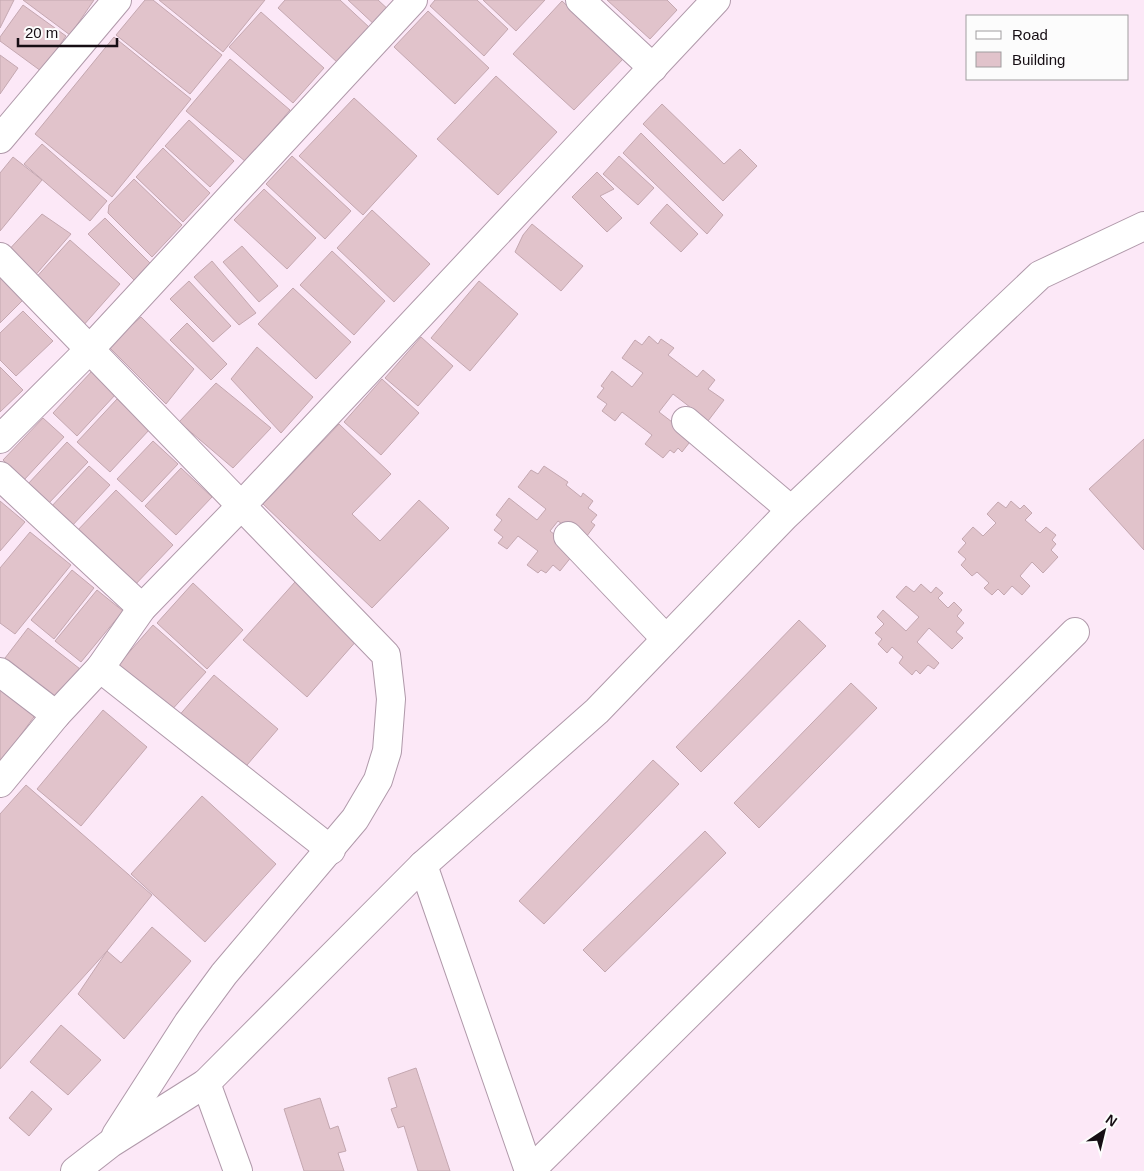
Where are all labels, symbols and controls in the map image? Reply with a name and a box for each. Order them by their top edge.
scale bar [18,15,116,47]
legend [966,15,1129,80]
text: 20 m [25,24,58,41]
text: Road [1012,26,1048,43]
text: Building [1012,51,1065,68]
north arrow [1079,1106,1129,1156]
text: N [1103,1111,1120,1130]

